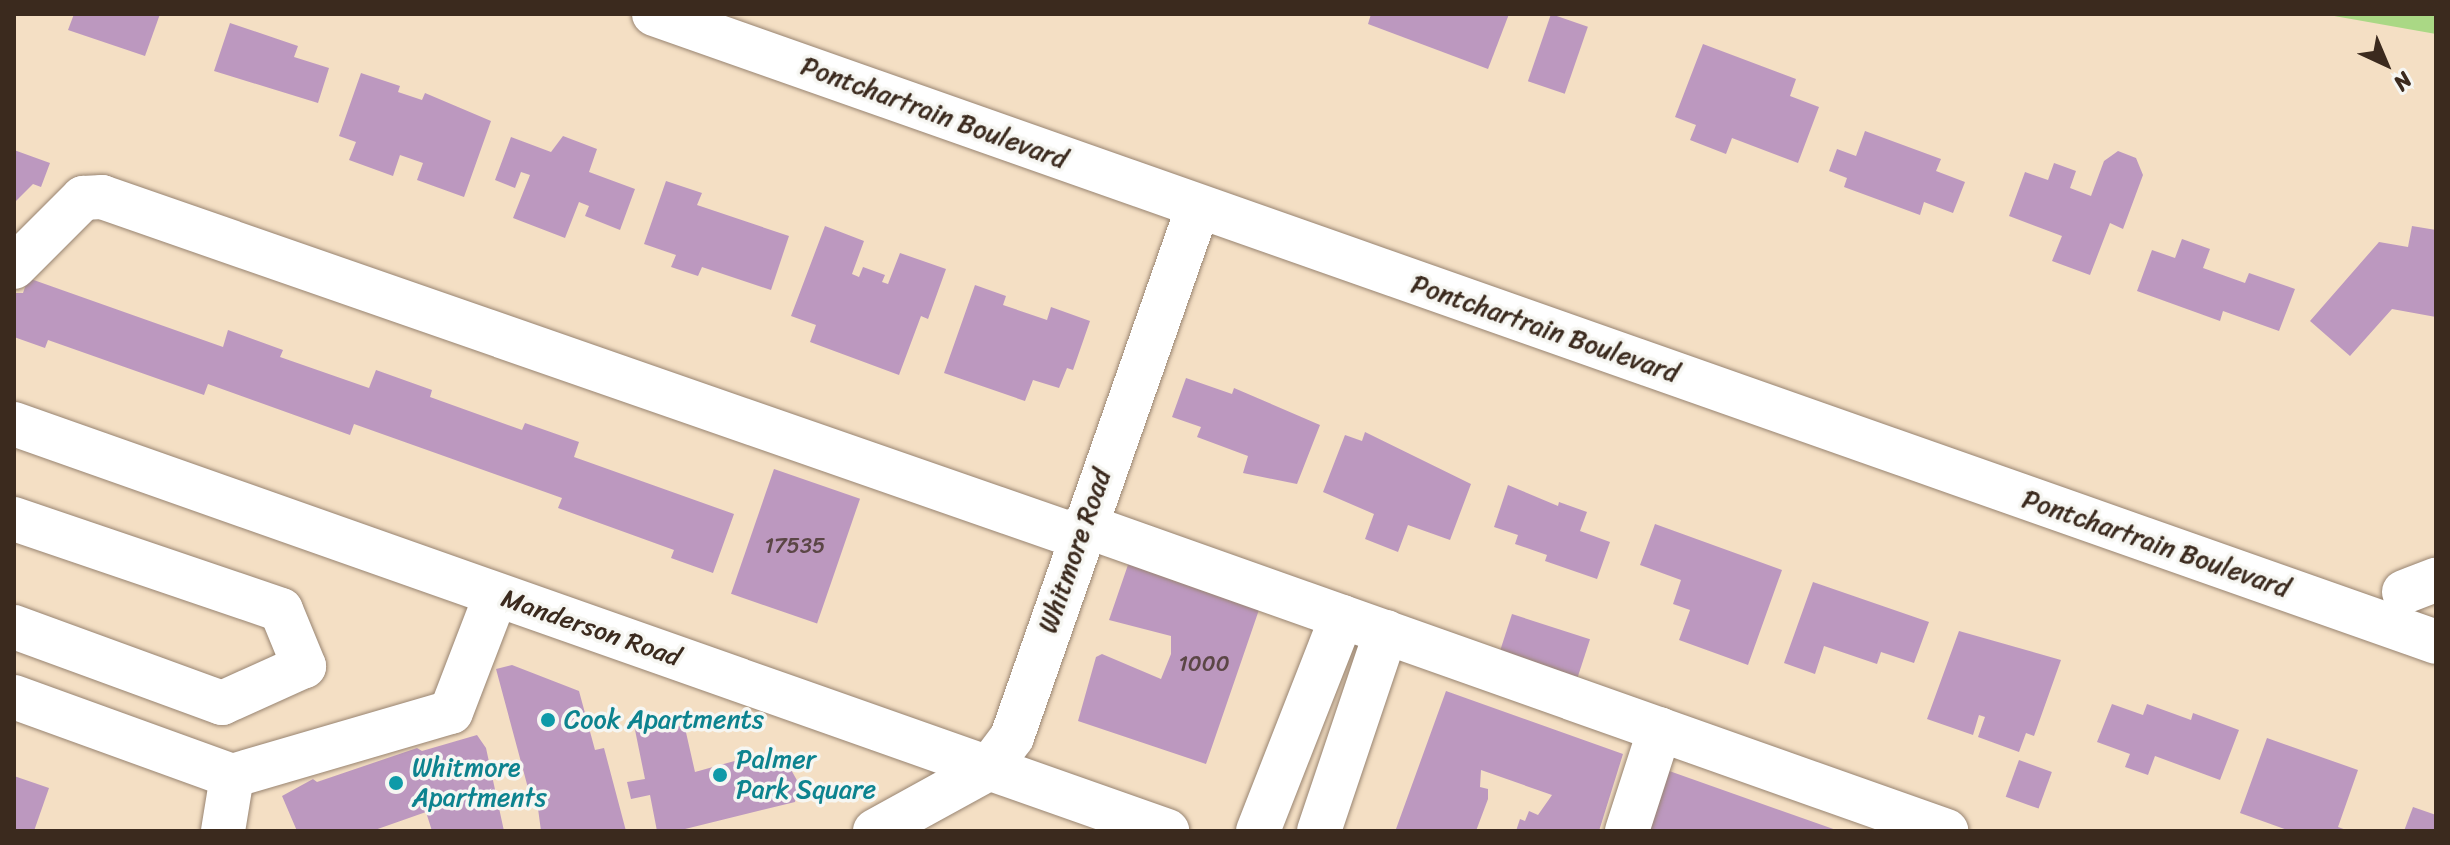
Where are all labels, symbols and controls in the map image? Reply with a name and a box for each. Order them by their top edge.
north arrow [2346,24,2426,104]
street label: Pontchartrain Boulevard [797,50,1071,176]
text: N [2384,62,2422,101]
street label: Pontchartrain Boulevard [1408,269,1682,389]
street label: Whitmore Road [1032,465,1118,637]
street label: Pontchartrain Boulevard [2019,484,2293,604]
house number: 17535 [765,533,825,559]
street label: Manderson Road [497,583,685,673]
house number: 1000 [1178,651,1230,677]
place label: Cook Apartments [564,704,762,736]
marker: Cook Apartments [539,711,557,729]
place label: Palmer Park Square [736,744,875,806]
place label: Whitmore Apartments [412,752,547,814]
marker: Palmer Park Square [711,766,729,784]
marker: Whitmore Apartments [387,774,405,792]

